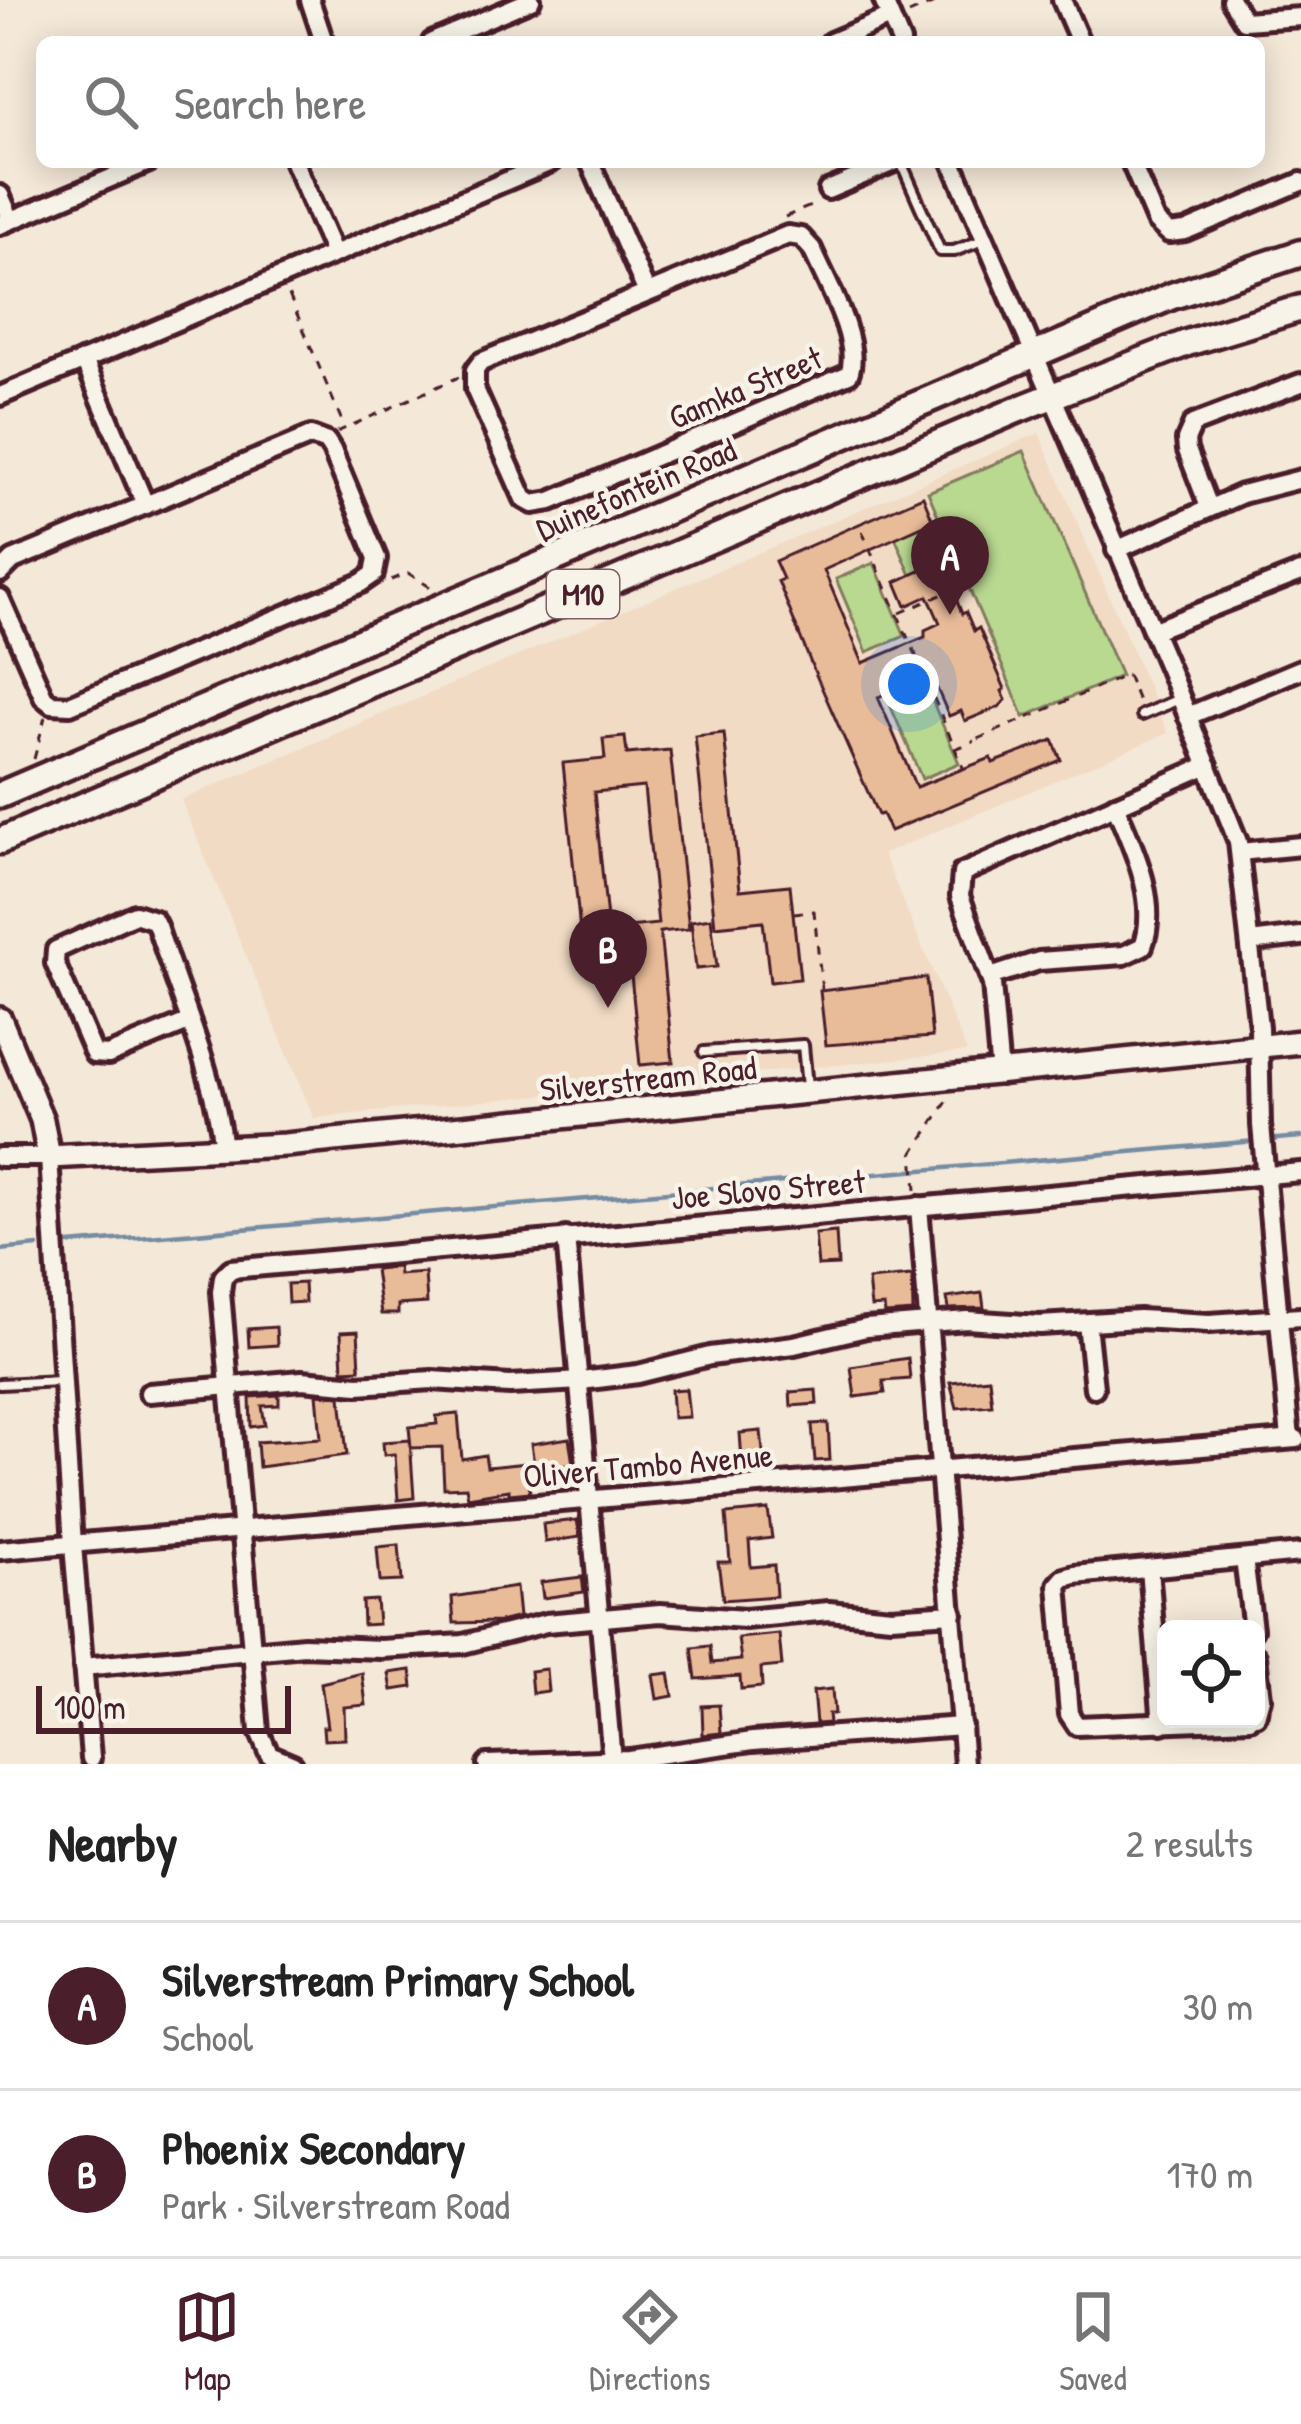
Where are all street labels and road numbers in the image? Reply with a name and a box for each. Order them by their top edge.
street label: Gamka Street [662,335,829,439]
street label: Duinefontein Road [529,427,743,551]
road number: M10 [547,570,619,618]
street label: Silverstream Road [538,1045,758,1111]
street label: Joe Slovo Street [669,1159,867,1219]
street label: Oliver Tambo Avenue [521,1432,775,1498]

